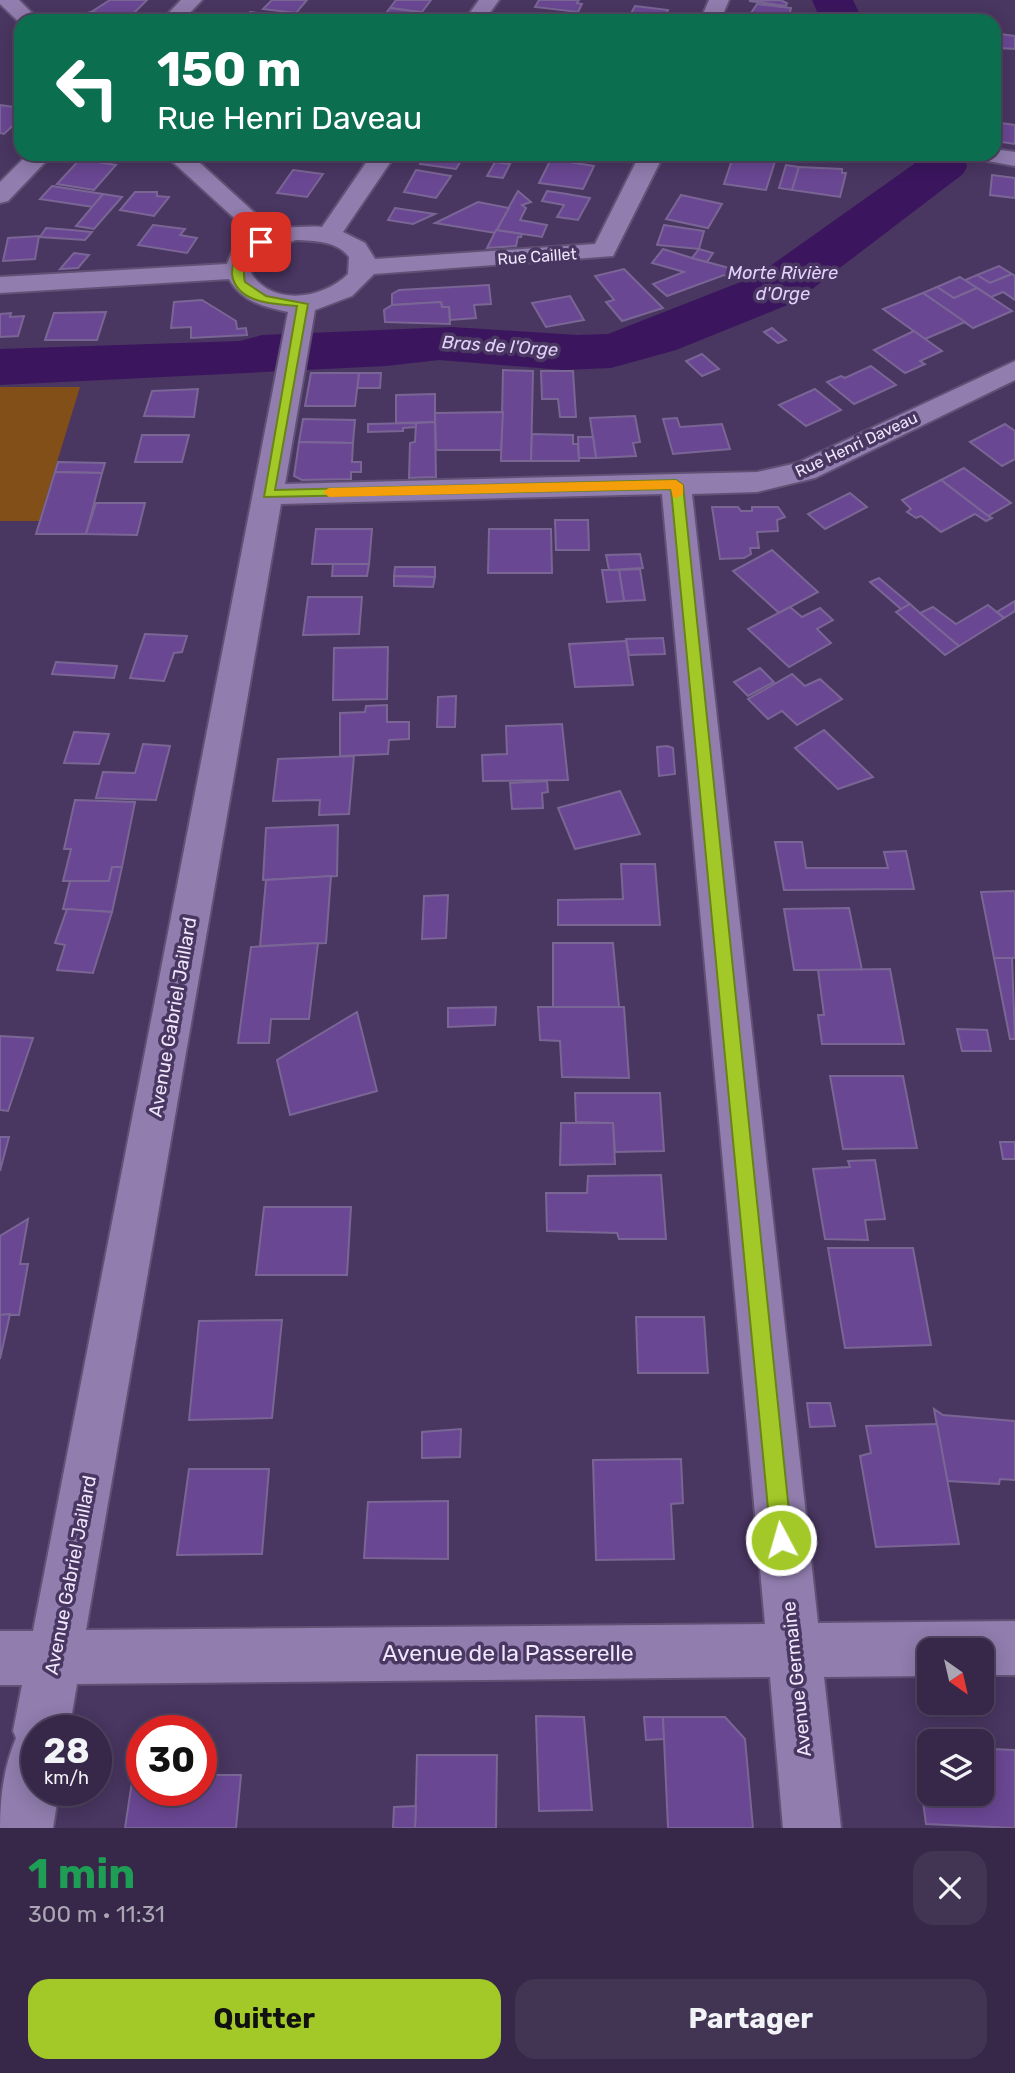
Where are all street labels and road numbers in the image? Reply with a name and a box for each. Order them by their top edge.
street label: Rue Caillet [497,244,577,269]
street label: Rue Henri Daveau [792,408,920,481]
street label: Avenue Gabriel Jaillard [144,915,201,1119]
street label: Avenue Gabriel Jaillard [40,1473,101,1677]
street label: Avenue Germaine [777,1600,816,1758]
street label: Avenue de la Passerelle [382,1639,634,1667]

